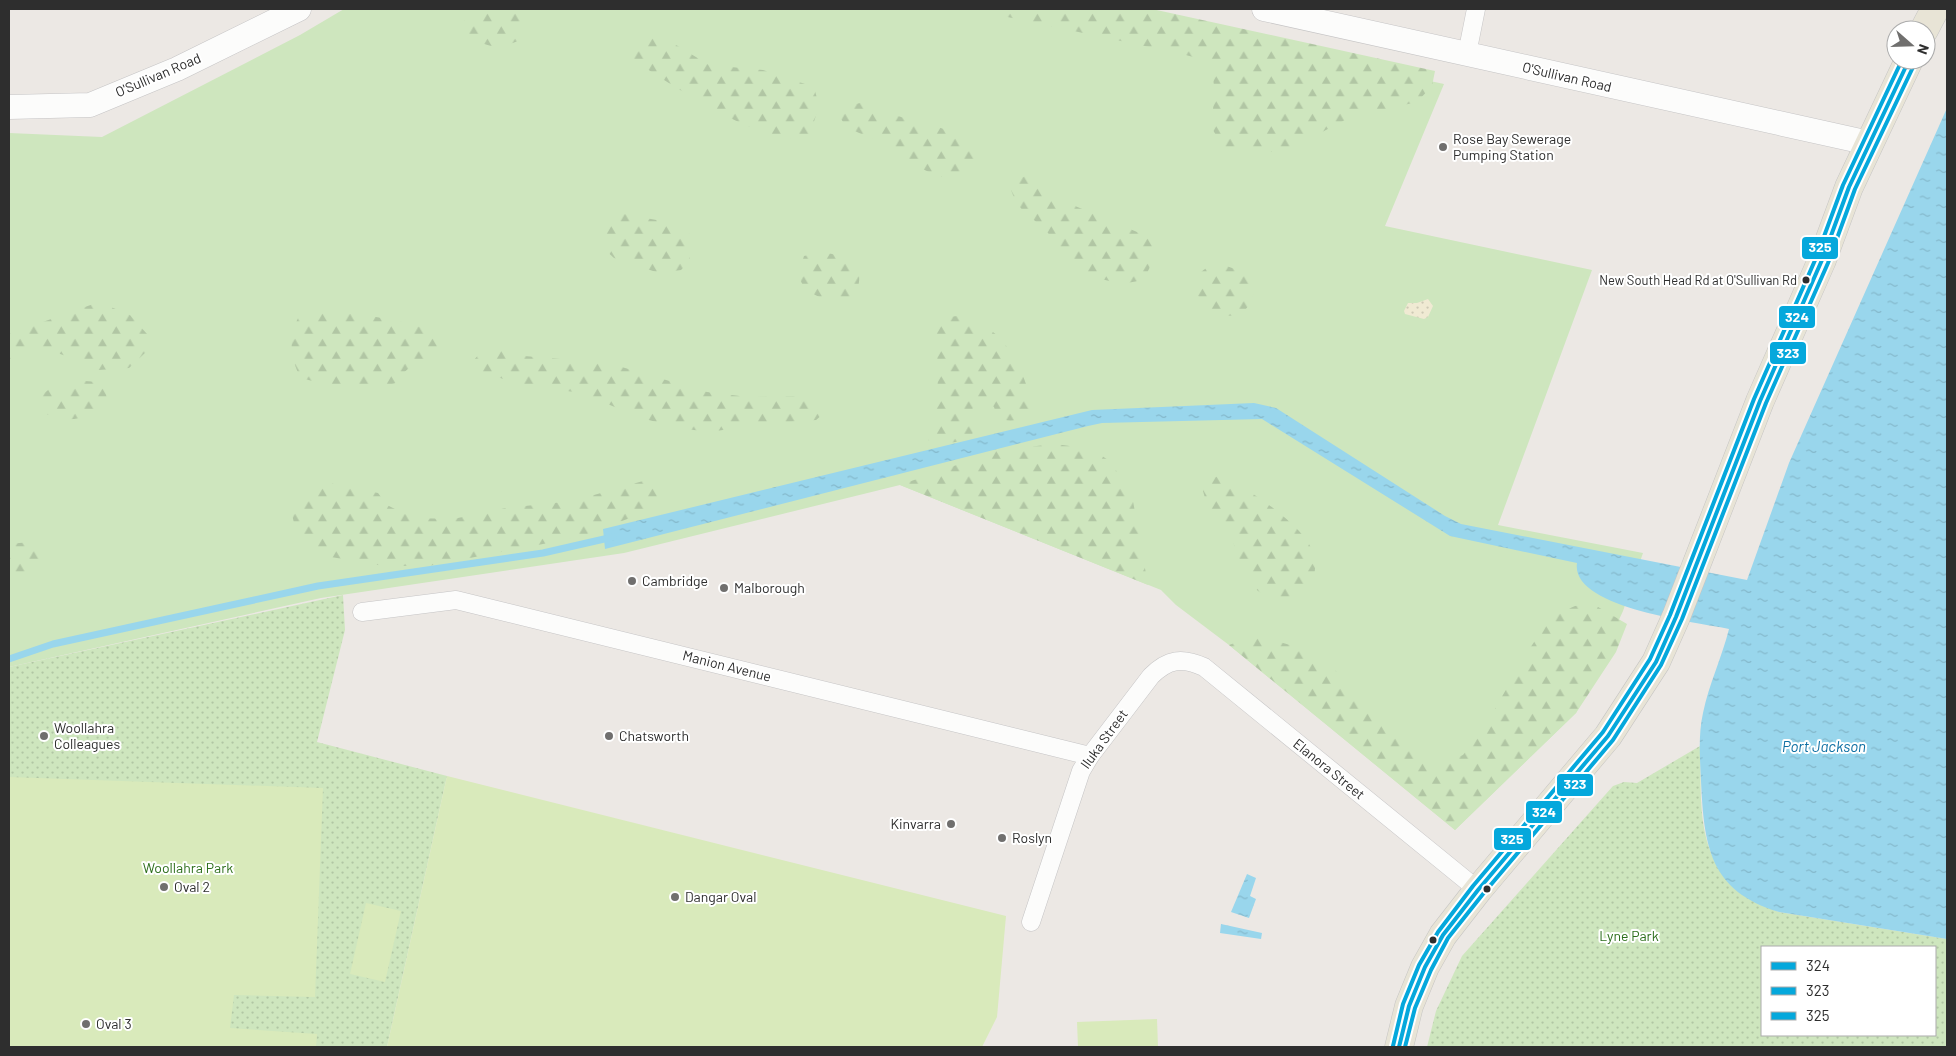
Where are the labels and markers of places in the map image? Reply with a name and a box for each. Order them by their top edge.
place label: Rose Bay Sewerage Pumping Station [1453,130,1571,163]
marker: Rose Bay Sewerage Pumping Station [1437,141,1449,153]
place label: New South Head Rd at O'Sullivan Rd [1599,272,1797,288]
marker: New South Head Rd at O'Sullivan Rd [1801,275,1811,285]
place label: Cambridge [642,572,708,589]
marker: Cambridge [626,575,638,587]
place label: Malborough [734,579,805,596]
marker: Malborough [718,582,730,594]
place label: Woollahra Colleagues [54,719,120,752]
place label: Chatsworth [619,727,689,744]
marker: Woollahra Colleagues [38,730,50,742]
marker: Chatsworth [603,730,615,742]
place label: Kinvarra [890,815,941,832]
marker: Kinvarra [945,818,957,830]
place label: Roslyn [1012,829,1052,846]
marker: Roslyn [996,832,1008,844]
place label: Oval 2 [174,878,210,895]
marker: Oval 2 [158,881,170,893]
unlabelled marker [1482,884,1492,894]
place label: Dangar Oval [685,888,756,905]
marker: Dangar Oval [669,891,681,903]
unlabelled marker [1428,935,1438,945]
place label: Oval 3 [96,1015,132,1032]
marker: Oval 3 [80,1018,92,1030]

